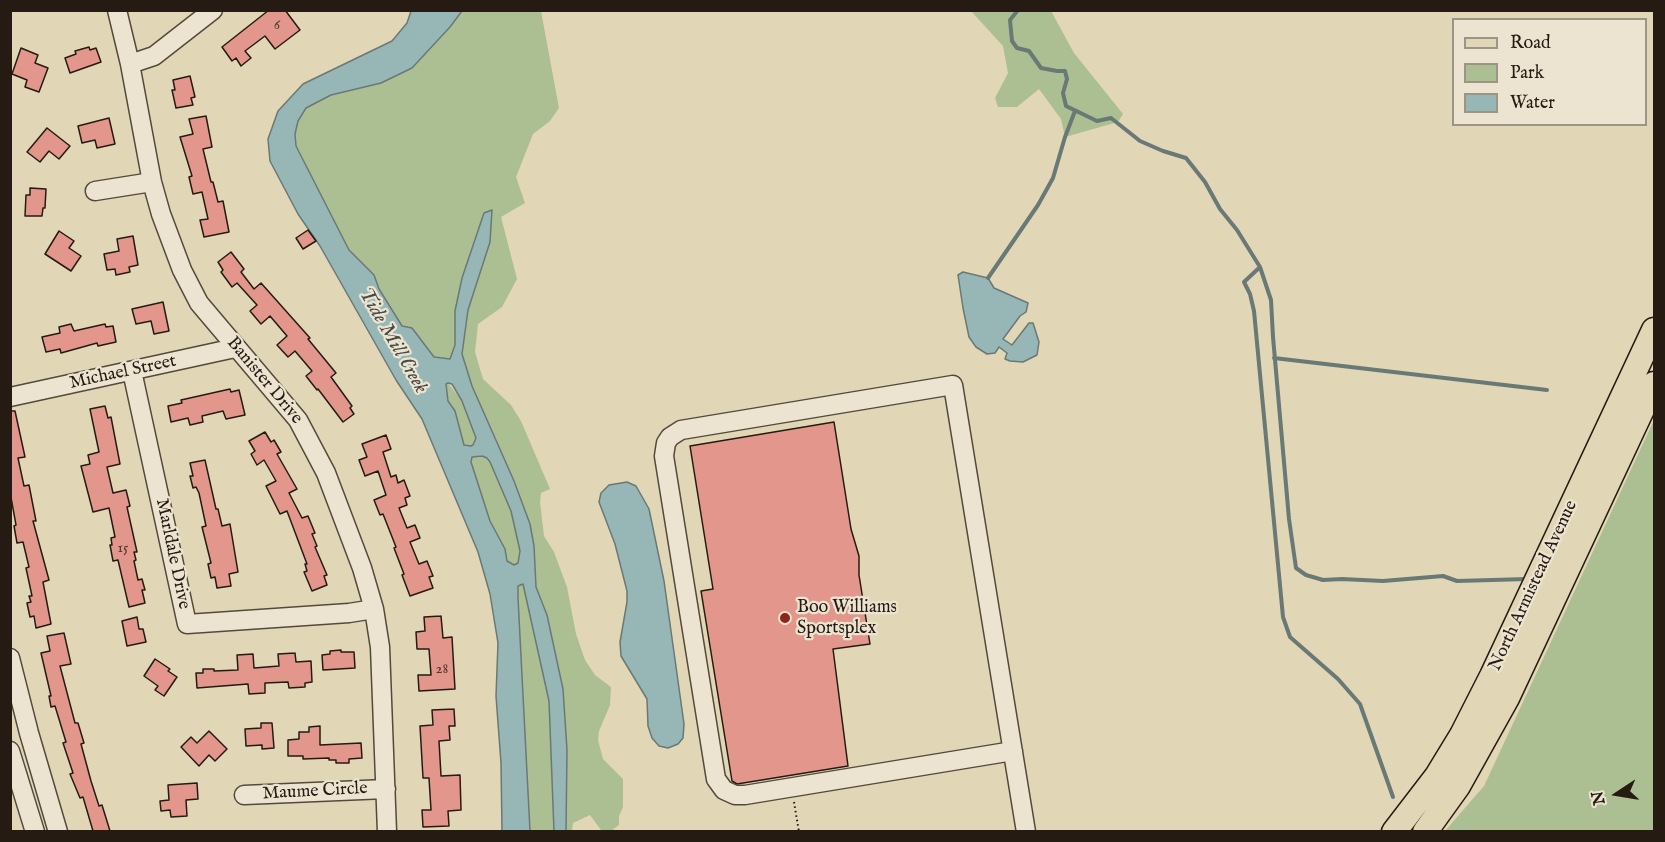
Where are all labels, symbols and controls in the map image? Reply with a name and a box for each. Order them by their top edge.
house number: 6 [274,17,280,35]
legend [1452,18,1647,126]
text: Road [1510,32,1551,55]
text: Park [1510,62,1544,85]
text: Water [1510,92,1555,115]
water label: Tide Mill Creek [352,284,432,398]
street label: Banister Drive [221,333,307,429]
street label: Michael Street [68,351,178,395]
street label: Marldale Drive [150,497,194,611]
street label: North Armistead Avenue [1485,497,1583,675]
house number: 15 [117,540,129,558]
place label: Boo Williams Sportsplex [797,597,897,640]
marker: Boo Williams Sportsplex [778,611,792,625]
house number: 28 [436,661,448,679]
north arrow [1587,764,1647,824]
street label: Maume Circle [262,778,368,806]
text: N [1588,789,1611,807]

